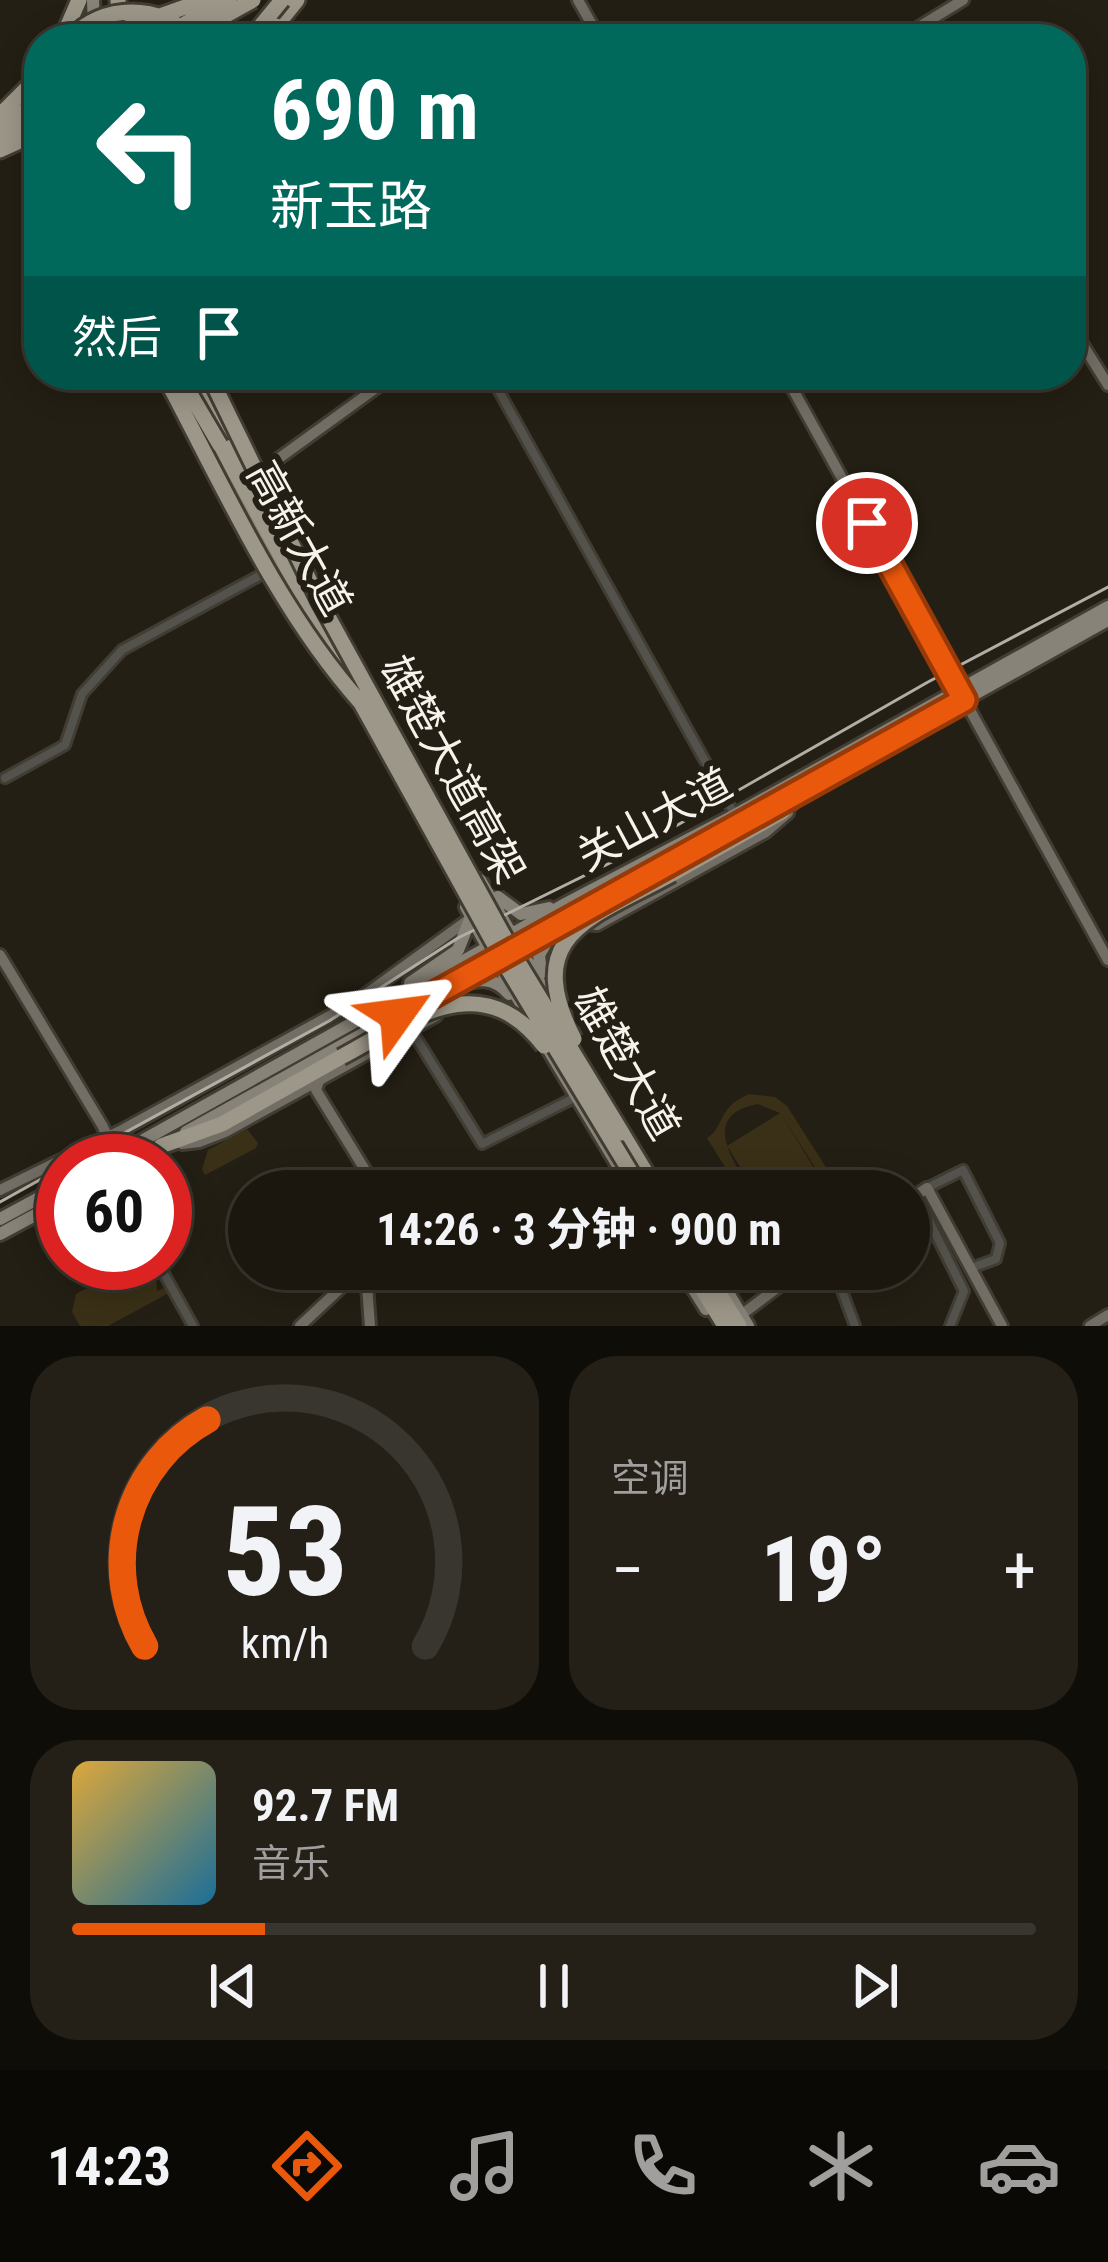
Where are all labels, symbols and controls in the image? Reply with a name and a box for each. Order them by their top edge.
text: 690 m [270,61,479,160]
icon: left [72,72,228,228]
text: 新玉路 [270,175,432,238]
icon: arrive [186,300,252,366]
text: 然后 [72,311,162,364]
street label: 高新大道 [237,453,362,624]
pin [816,472,918,574]
icon: arrive [834,490,900,556]
street label: 雄楚大道高架 [370,647,535,891]
street label: 关山大道 [569,758,740,881]
position arrow [334,952,460,1078]
street label: 雄楚大道 [563,978,690,1148]
speed limit sign: 60 [36,1134,192,1290]
text: 14:26 · 3 分钟 · 900 m [376,1203,782,1256]
text: 空调 [611,1456,689,1502]
text: 53 [221,1479,348,1625]
text: 19° [761,1518,887,1623]
text: − [611,1532,644,1609]
text: + [1003,1532,1036,1609]
text: km/h [240,1618,329,1668]
text: 92.7 FM [252,1779,399,1832]
text: 音乐 [252,1841,330,1887]
icon: previous [200,1953,266,2019]
icon: pause [521,1953,587,2019]
icon: next [842,1953,908,2019]
icon: directions [265,2124,349,2208]
icon: music [443,2124,527,2208]
icon: phone [621,2124,705,2208]
icon: climate [799,2124,883,2208]
icon: car [977,2124,1061,2208]
text: 14:23 [47,2135,171,2198]

